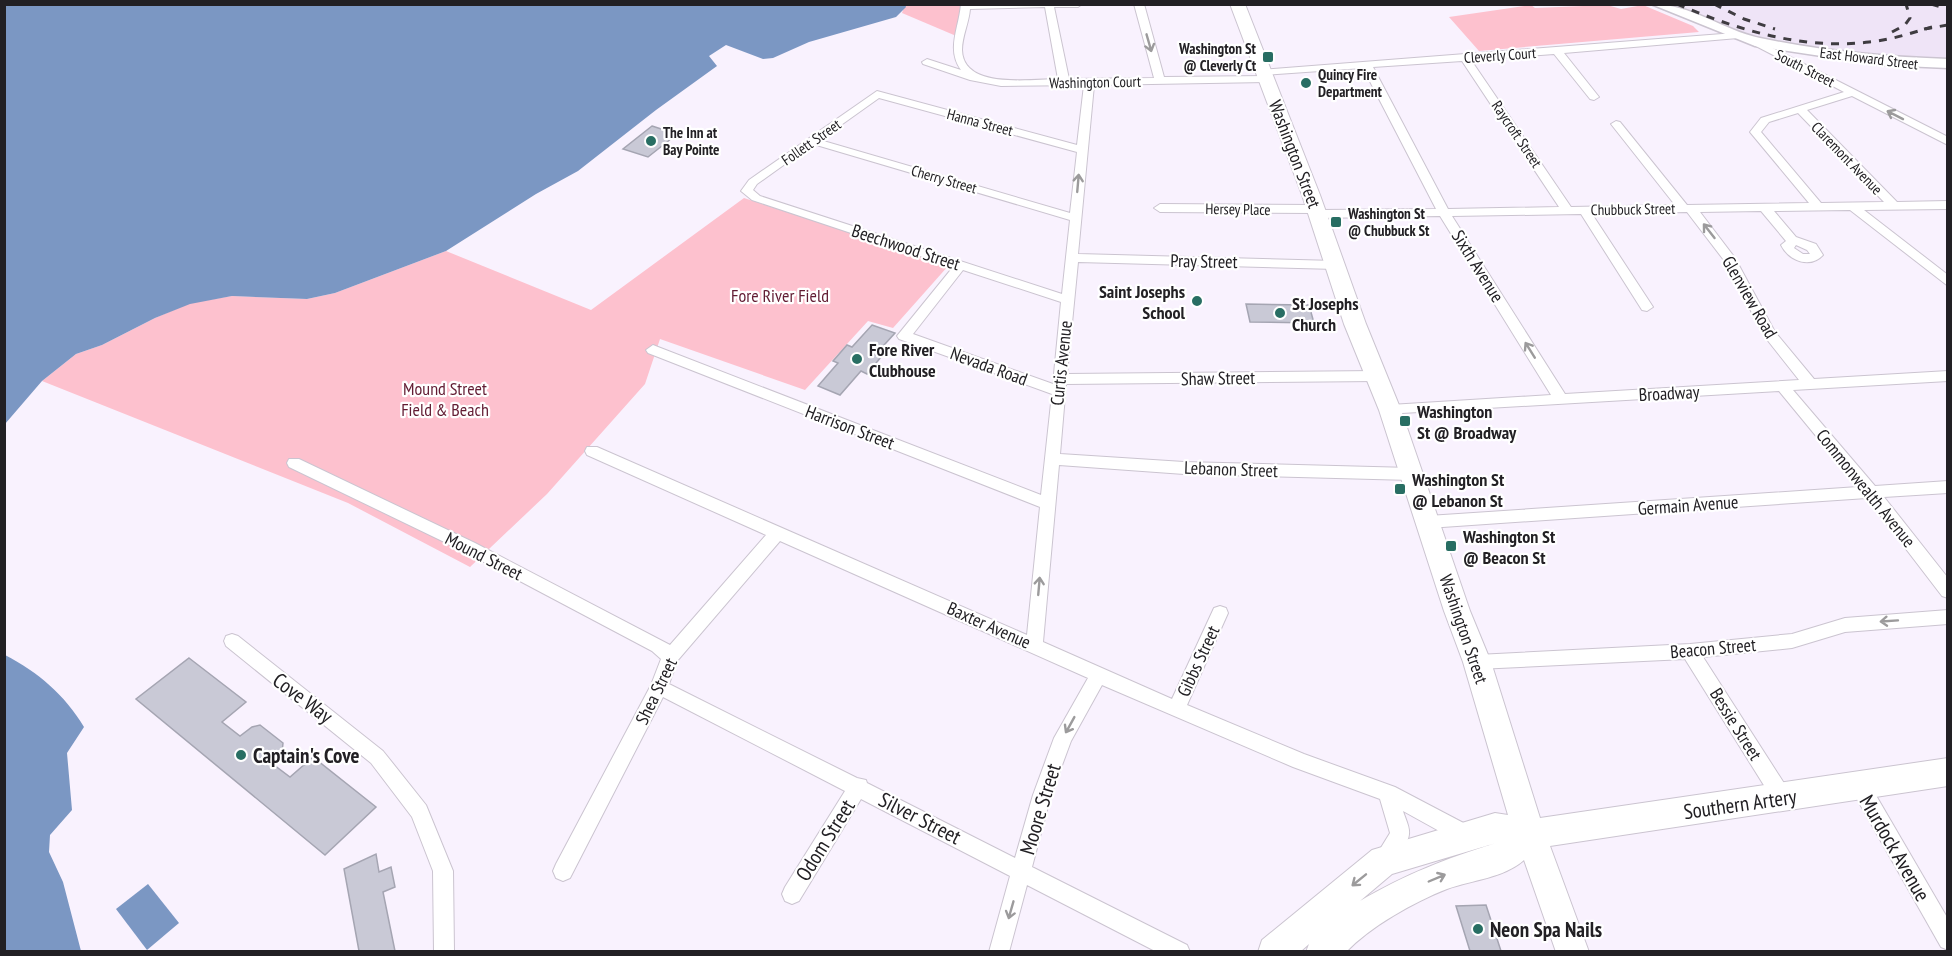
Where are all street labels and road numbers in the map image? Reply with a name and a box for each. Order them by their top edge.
street label: Cleverly Court [1463,43,1537,67]
street label: East Howard Street [1819,43,1919,73]
street label: South Street [1772,45,1838,91]
street label: Washington Court [1049,72,1141,92]
street label: Washington Street [1264,97,1326,211]
street label: Raycroft Street [1488,97,1546,171]
street label: Hanna Street [945,104,1015,140]
street label: Follett Street [778,115,844,169]
street label: Claremont Avenue [1807,117,1887,199]
street label: Cherry Street [909,161,979,197]
street label: Hersey Place [1205,199,1271,219]
street label: Chubbuck Street [1591,199,1675,219]
street label: Beechwood Street [849,219,963,275]
street label: Sixth Avenue [1447,226,1509,306]
street label: Pray Street [1170,249,1238,273]
street label: Glenview Road [1717,252,1783,342]
street label: Curtis Avenue [1045,320,1077,406]
street label: Nevada Road [947,341,1031,391]
street label: Shaw Street [1181,366,1255,390]
street label: Broadway [1638,380,1700,406]
street label: Harrison Street [802,400,898,454]
street label: Commonwealth Avenue [1811,424,1921,552]
street label: Lebanon Street [1184,456,1278,482]
street label: Germain Avenue [1637,490,1739,520]
street label: Mound Street [441,527,527,585]
street label: Washington Street [1435,571,1493,687]
street label: Baxter Avenue [944,596,1034,654]
street label: Gibbs Street [1172,622,1224,700]
street label: Beacon Street [1669,633,1757,663]
street label: Shea Street [630,654,682,728]
street label: Cove Way [268,667,339,729]
street label: Bessie Street [1705,684,1767,764]
street label: Moore Street [1013,760,1067,858]
street label: Southern Artery [1682,783,1798,825]
street label: Silver Street [874,786,966,850]
street label: Murdock Avenue [1854,790,1936,906]
street label: Odom Street [789,794,861,886]

